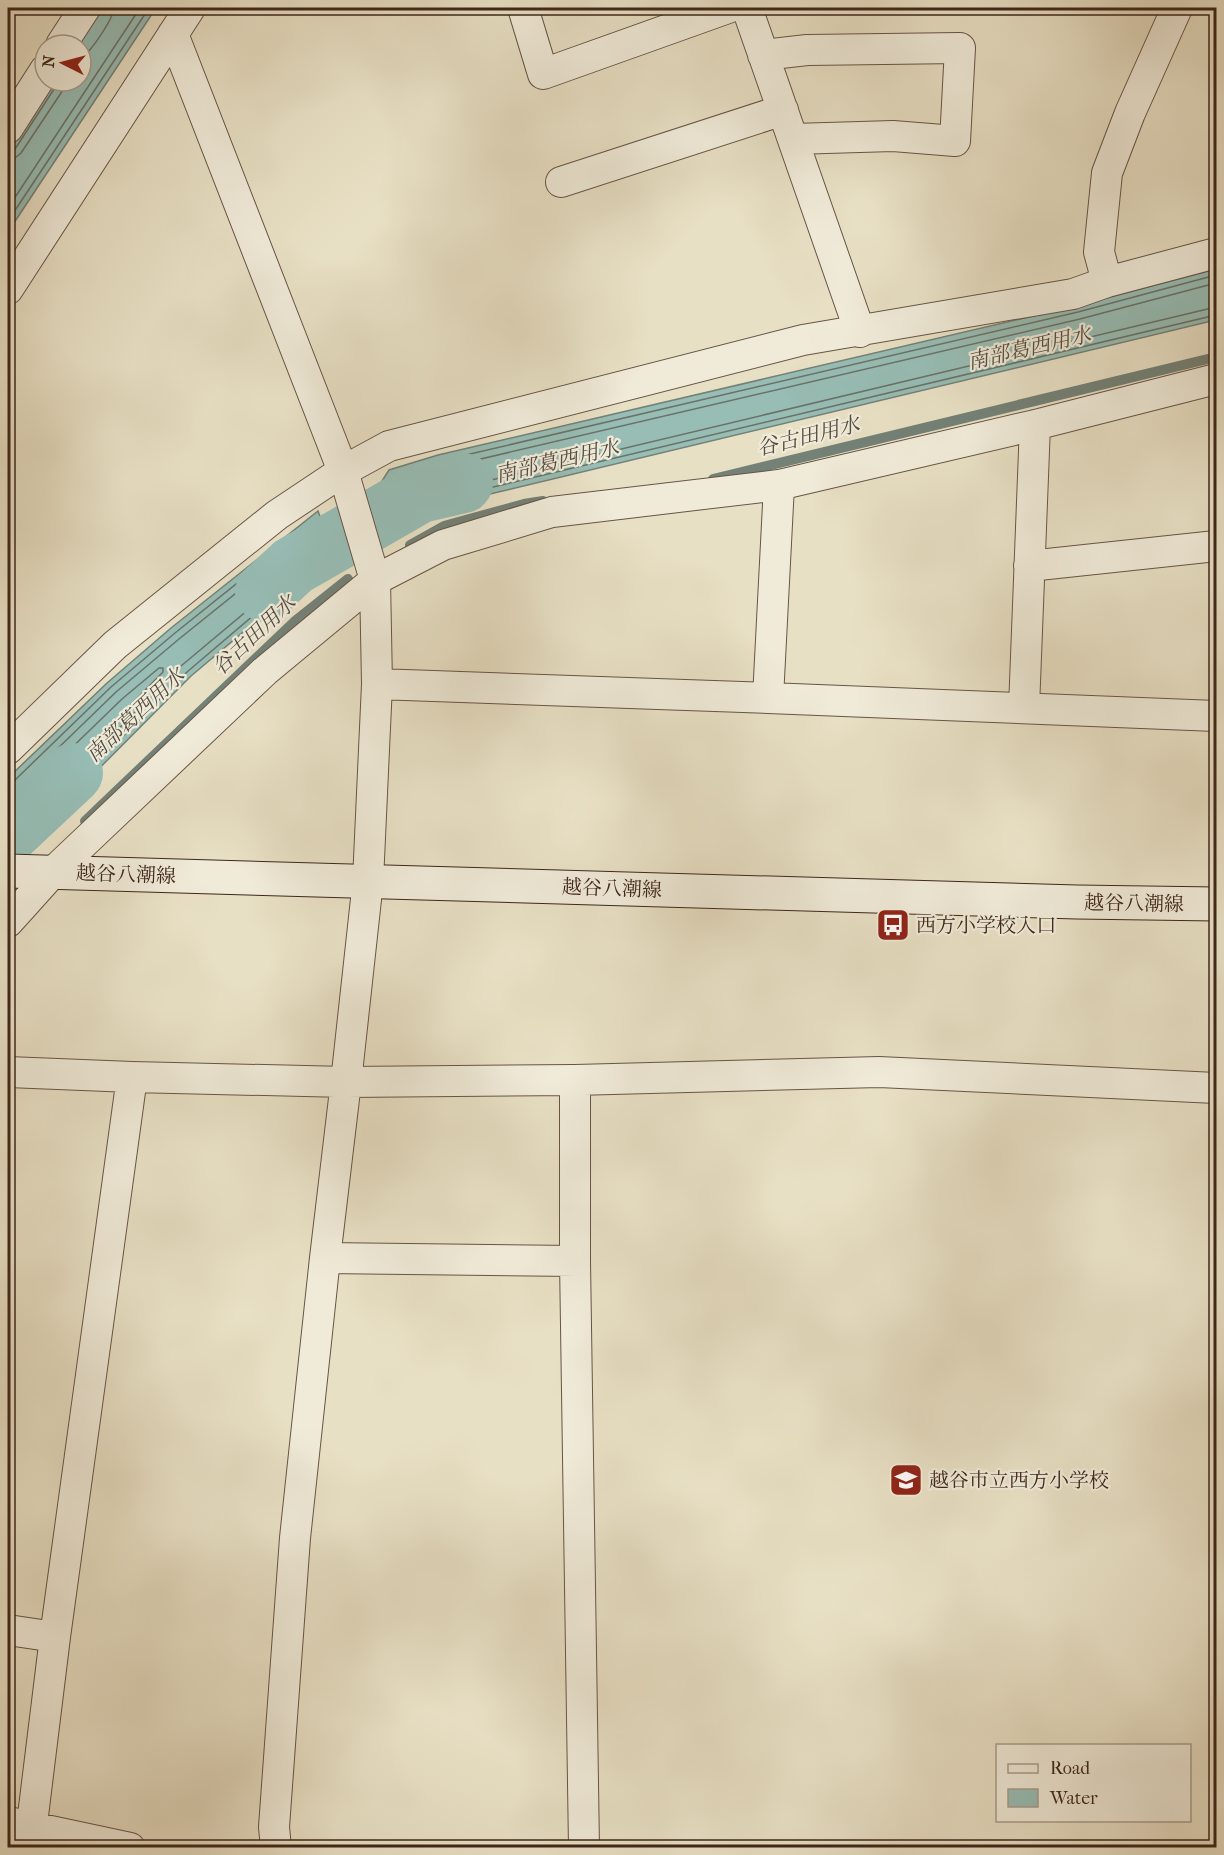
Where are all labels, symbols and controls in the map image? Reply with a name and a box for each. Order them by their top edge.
north arrow [33,33,93,93]
text: N [38,54,59,69]
water label: 南部葛西用水 [965,322,1095,374]
water label: 谷古田用水 [754,411,864,460]
water label: 南部葛西用水 [493,435,623,487]
water label: 谷古田用水 [207,589,302,680]
water label: 南部葛西用水 [81,662,191,767]
street label: 越谷八潮線 [76,861,176,888]
street label: 越谷八潮線 [562,875,662,902]
street label: 越谷八潮線 [1084,891,1184,916]
bus stop icon: 西方小学校入口 [875,907,911,943]
place label: 西方小学校入口 [916,914,1056,937]
school or university icon: 越谷市立西方小学校 [888,1462,924,1498]
place label: 越谷市立西方小学校 [929,1469,1109,1492]
legend [996,1744,1191,1822]
text: Road [1050,1758,1090,1779]
text: Water [1049,1788,1098,1809]

